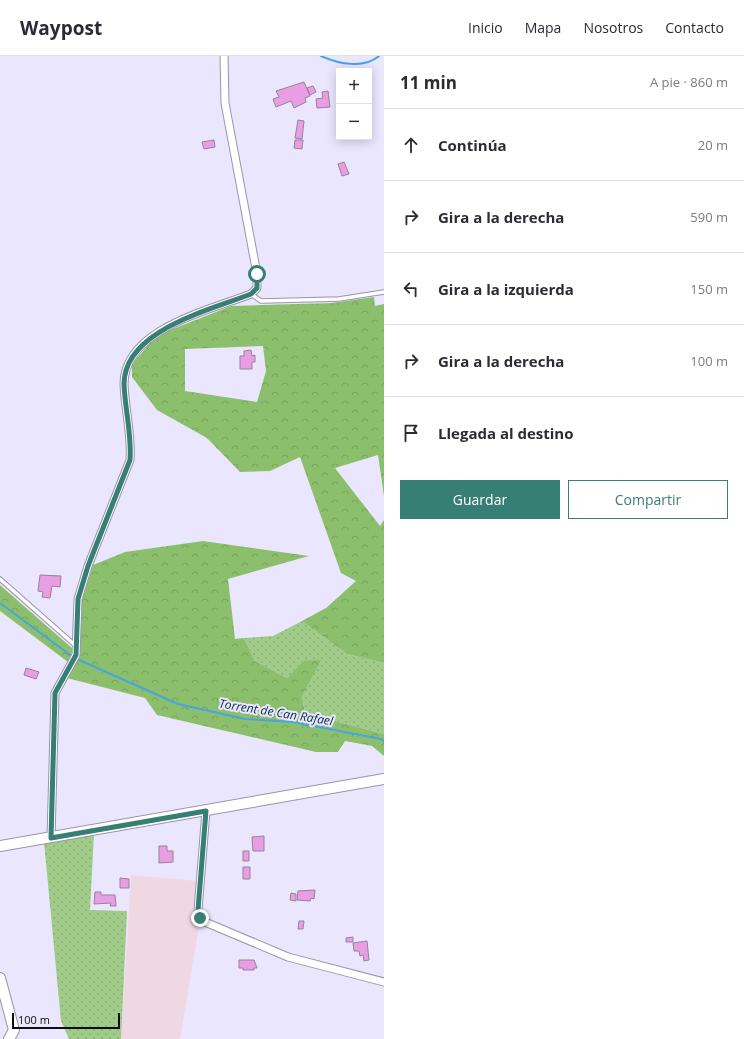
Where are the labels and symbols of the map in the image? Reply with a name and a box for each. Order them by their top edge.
route start [248,265,266,283]
water label: Torrent de Can Rafael [218,695,335,730]
route end [191,909,209,927]
scale bar [12,1011,120,1030]

